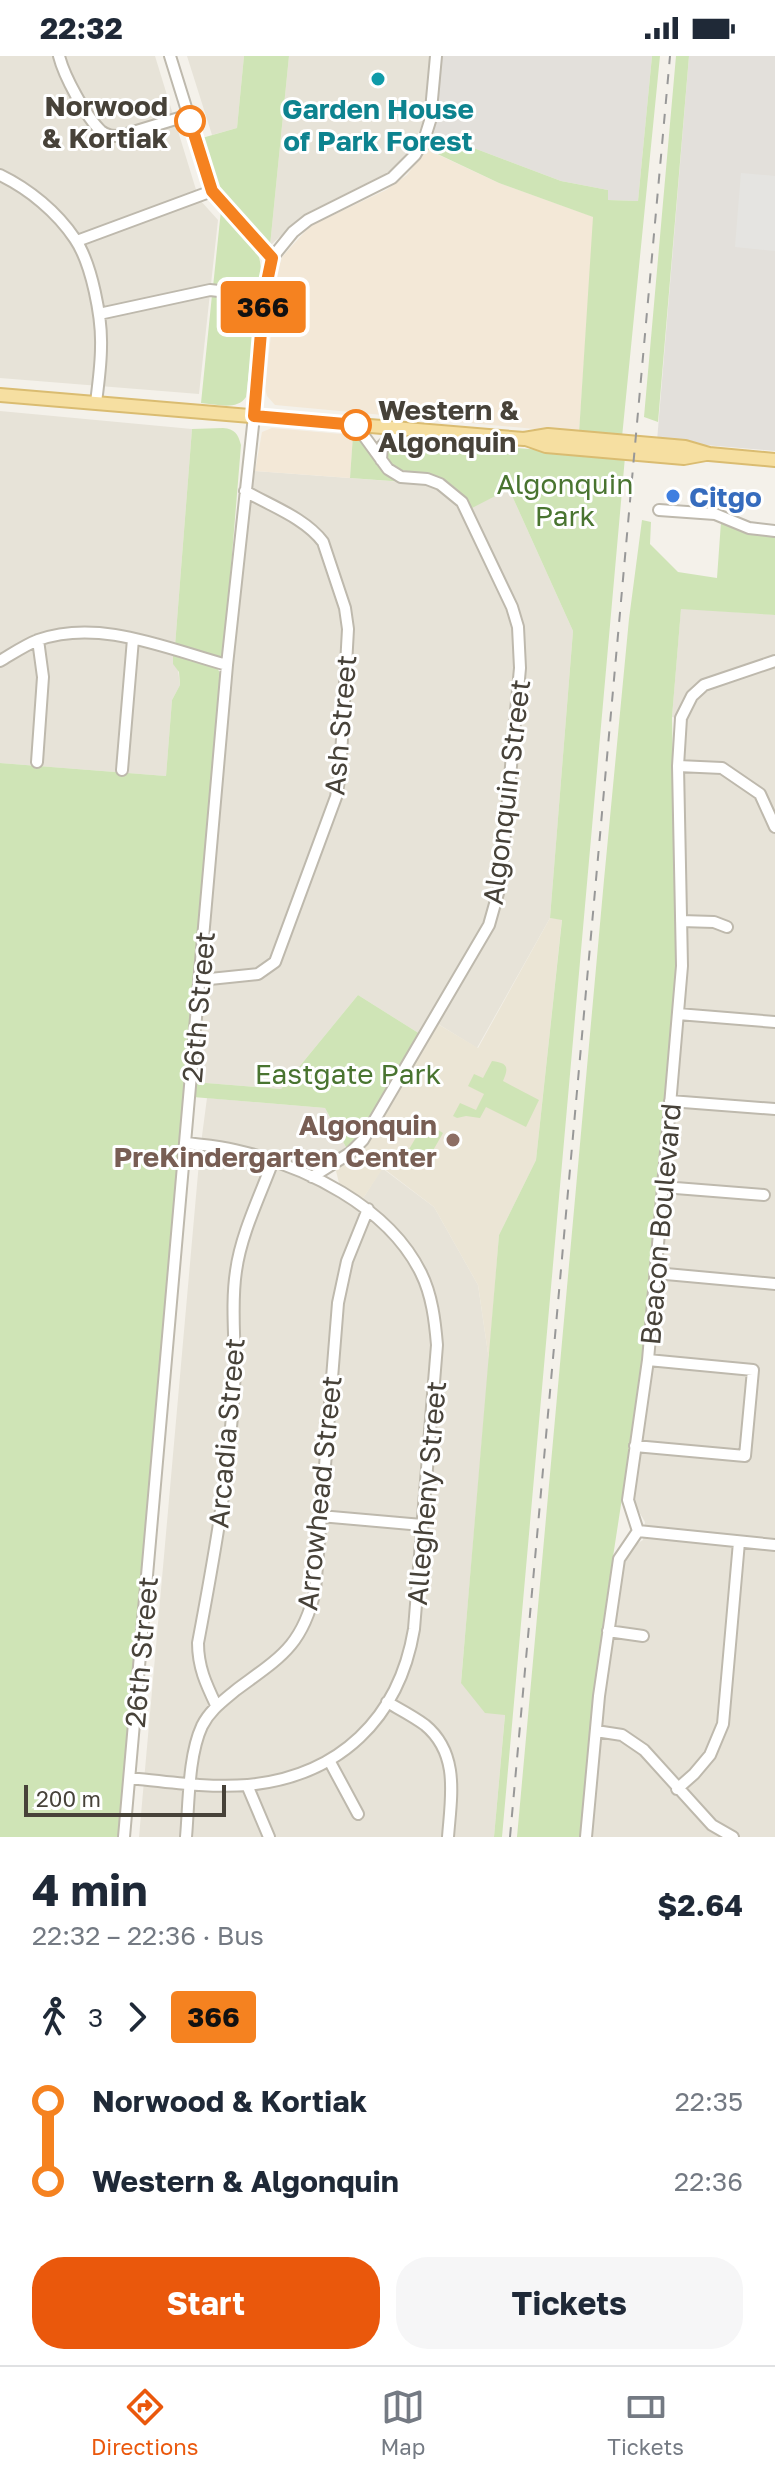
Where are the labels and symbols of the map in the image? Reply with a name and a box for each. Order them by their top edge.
marker: Garden House of Park Forest [369,70,387,88]
place label: Norwood & Kortiak [42,89,168,154]
place label: Garden House of Park Forest [282,92,474,157]
marker: Norwood & Kortiak [175,106,205,136]
line badge: 366 [217,281,309,333]
place label: Western & Algonquin [378,393,519,458]
marker: Western & Algonquin [341,410,371,440]
park label: Algonquin Park [496,467,634,532]
place label: Citgo [689,480,762,513]
marker: Citgo [664,487,682,505]
street label: Ash Street [317,654,363,796]
street label: Algonquin Street [476,677,536,907]
street label: 26th Street [175,930,221,1084]
park label: Eastgate Park [255,1057,441,1090]
street label: Beacon Boulevard [633,1102,687,1346]
place label: Algonquin PreKindergarten Center [113,1108,437,1173]
marker: Algonquin PreKindergarten Center [444,1131,462,1149]
street label: Arcadia Street [201,1336,251,1530]
street label: Arrowhead Street [290,1374,348,1612]
street label: Allegheny Street [400,1379,452,1607]
street label: 26th Street [118,1575,164,1729]
scale bar [24,1781,226,1817]

